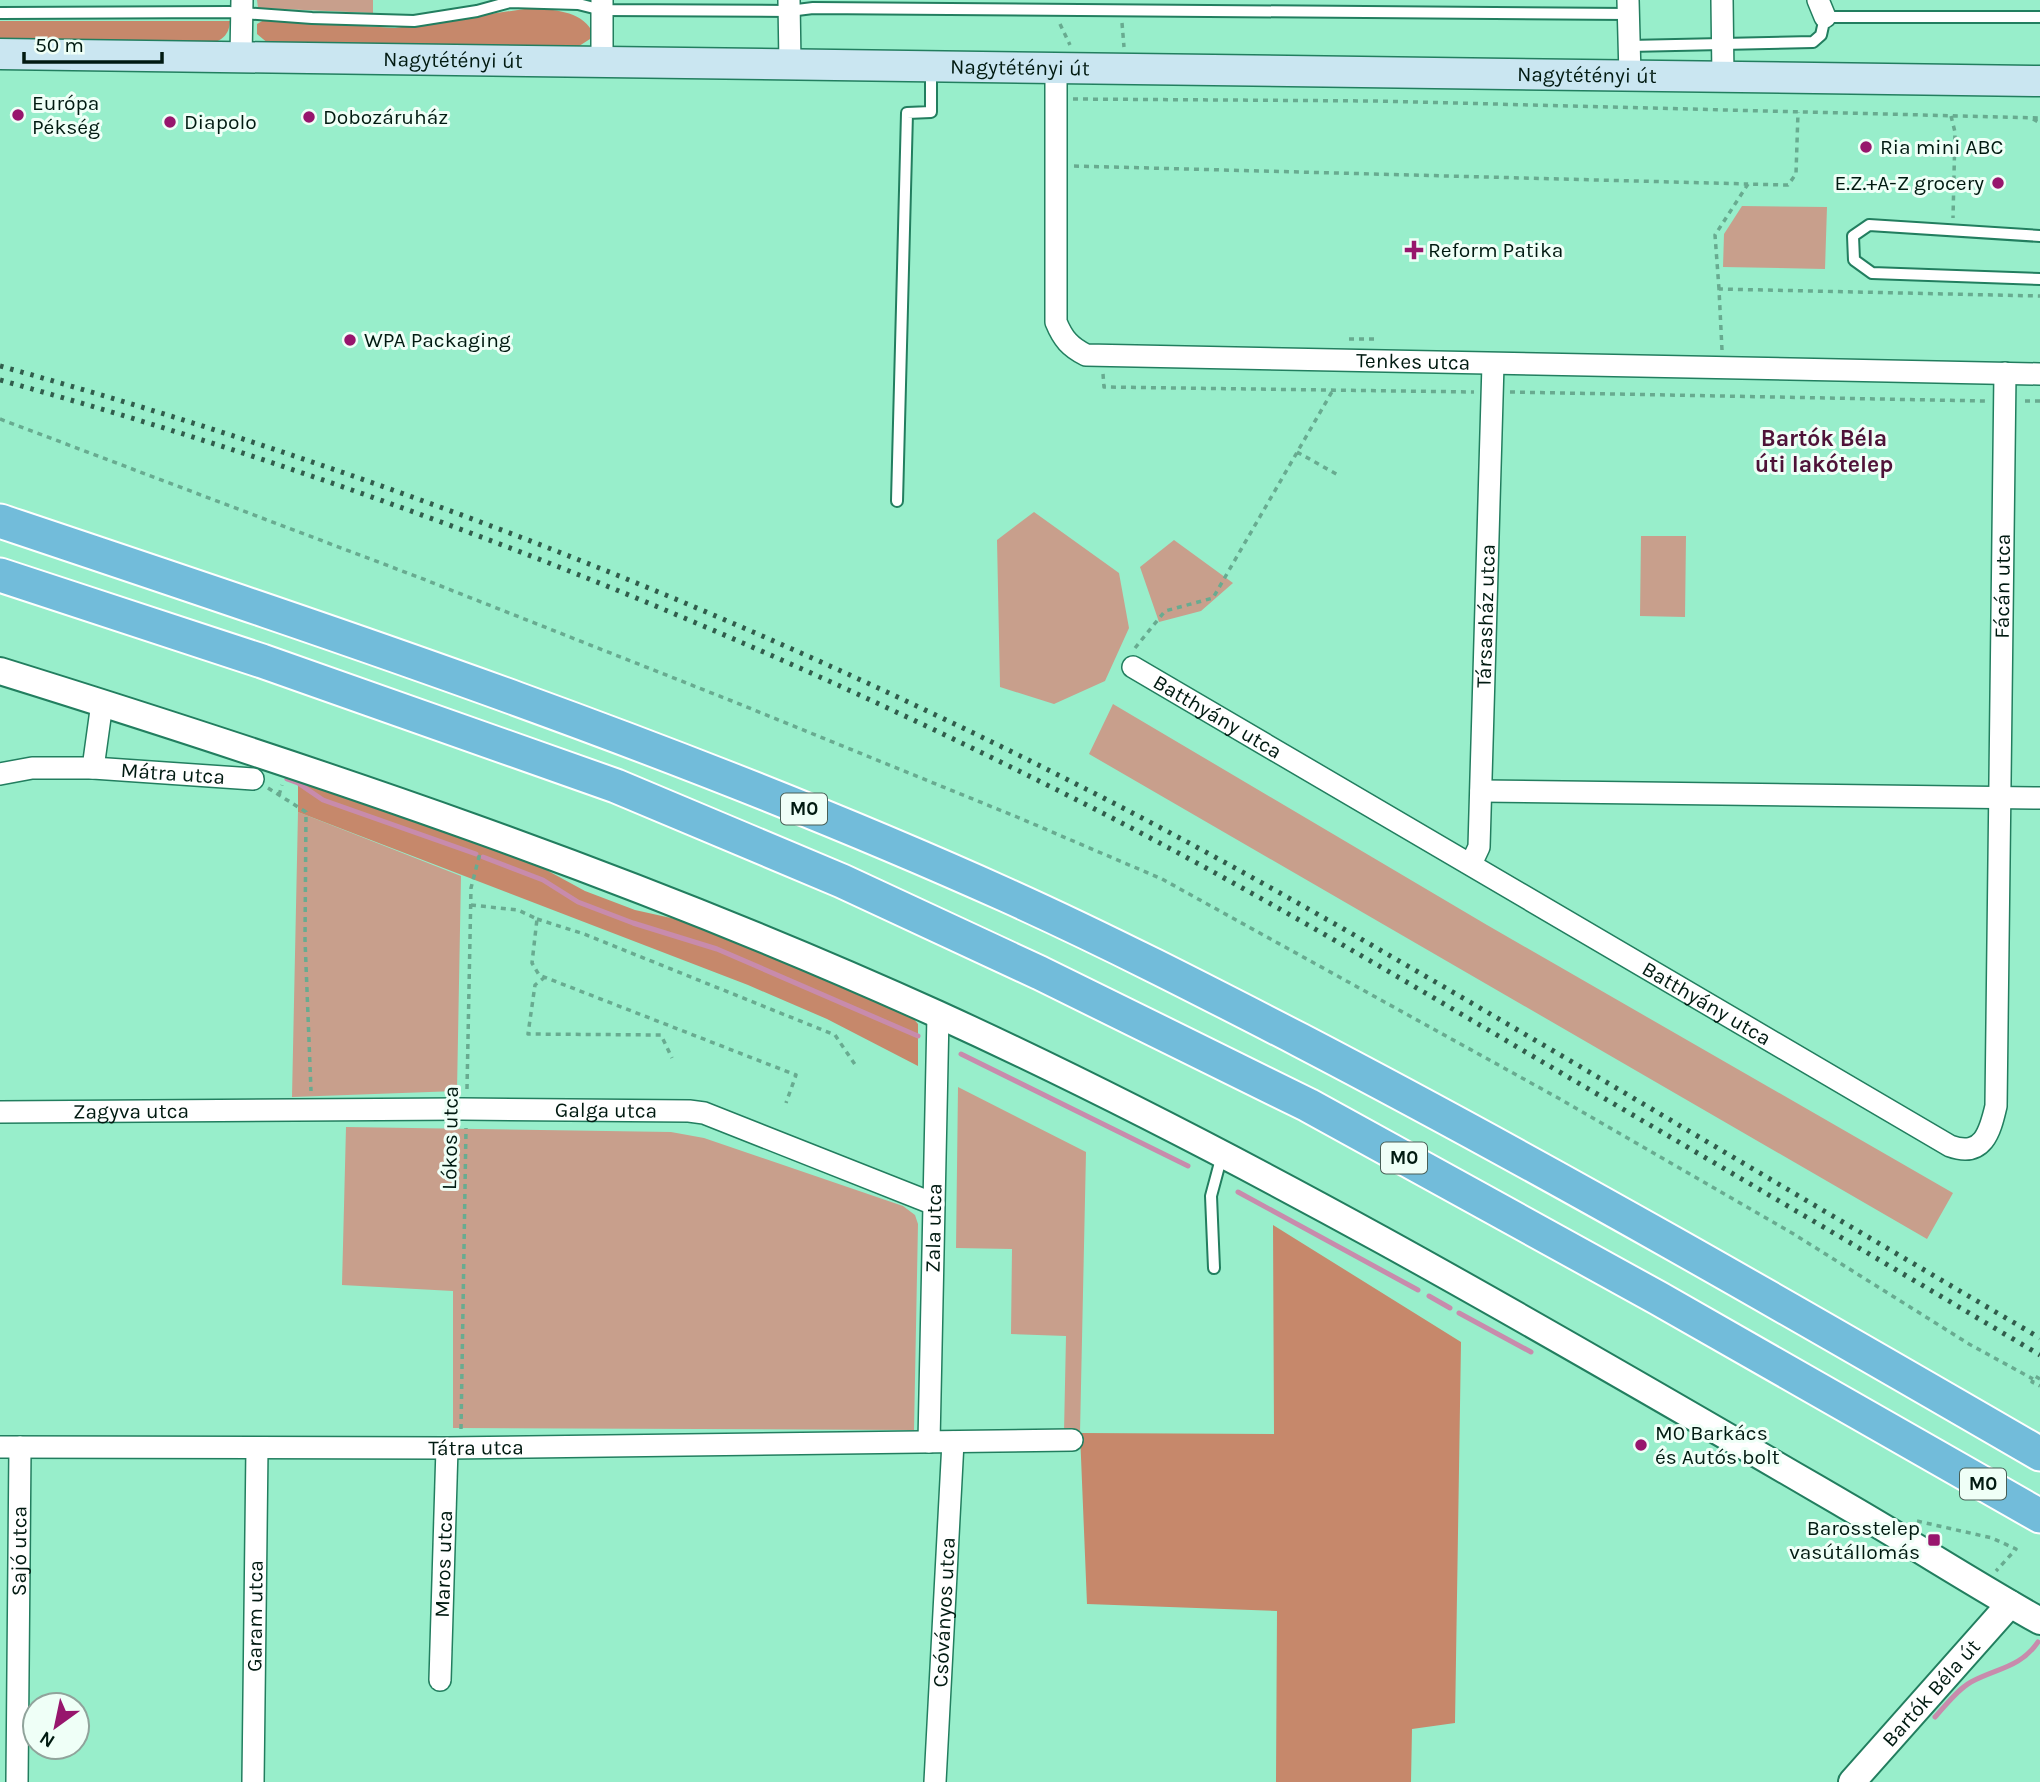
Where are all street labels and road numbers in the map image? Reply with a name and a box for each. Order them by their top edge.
street label: Nagytétényi út [383,47,523,73]
street label: Nagytétényi út [950,55,1090,80]
street label: Nagytétényi út [1517,62,1657,88]
street label: Tenkes utca [1356,348,1470,375]
street label: Fácán utca [1990,533,2015,639]
street label: Társasház utca [1472,544,1500,688]
street label: Batthyány utca [1149,670,1286,764]
street label: Mátra utca [120,758,226,789]
road number: M0 [781,794,827,824]
street label: Batthyány utca [1638,956,1775,1050]
street label: Lókos utca [437,1086,463,1190]
street label: Galga utca [555,1098,657,1123]
street label: Zagyva utca [73,1099,189,1124]
road number: M0 [1381,1142,1427,1174]
street label: Zala utca [921,1183,946,1273]
street label: Tátra utca [428,1435,524,1460]
road number: M0 [1960,1468,2006,1500]
street label: Sajó utca [7,1506,31,1596]
street label: Maros utca [430,1510,457,1618]
street label: Csóványos utca [928,1536,960,1688]
street label: Garam utca [242,1560,268,1672]
street label: Bartók Béla út [1877,1634,1985,1752]

